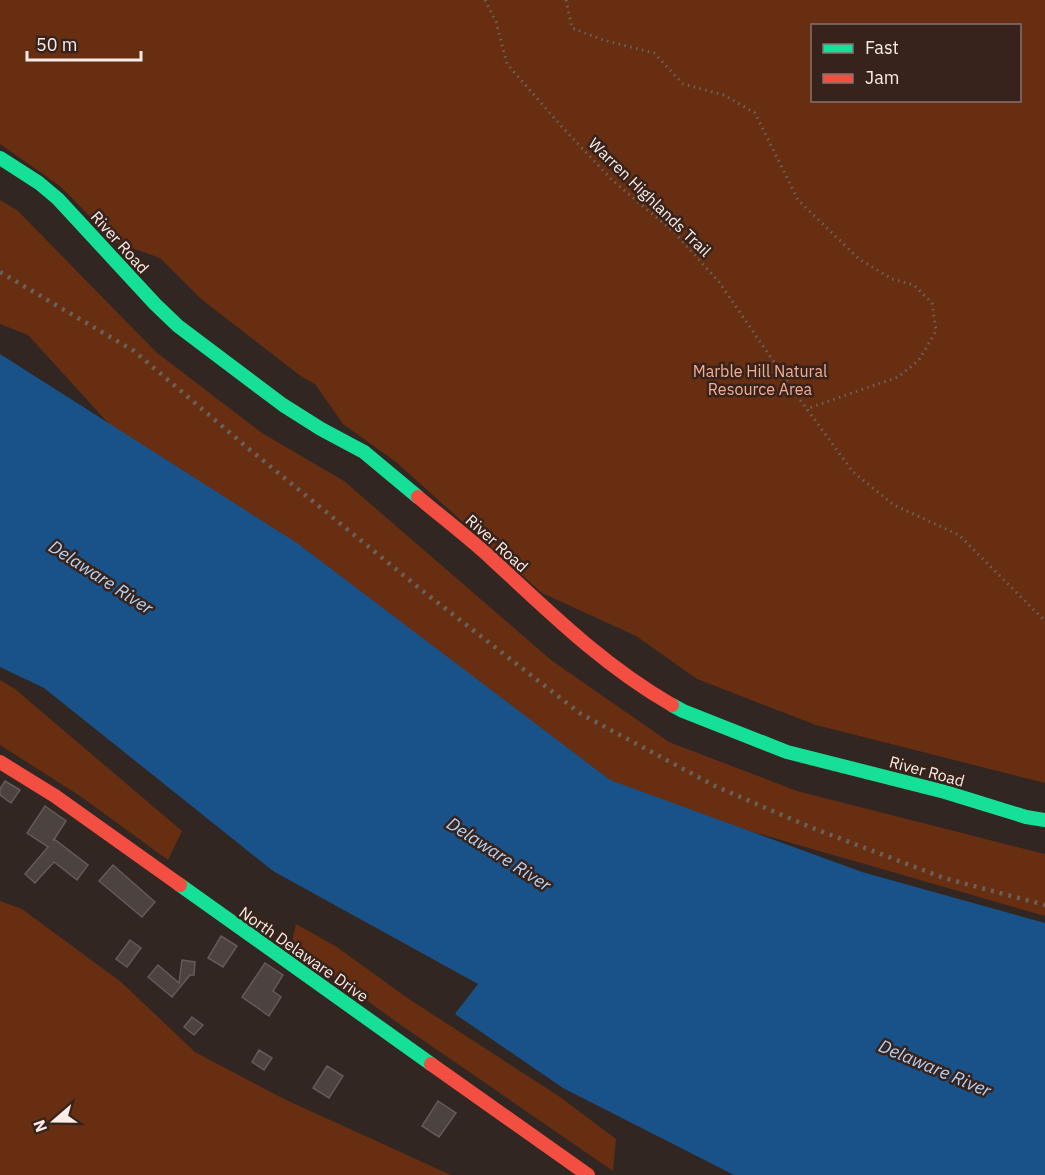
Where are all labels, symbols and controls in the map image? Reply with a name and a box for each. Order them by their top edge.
scale bar [27,24,141,62]
legend [811,24,1021,102]
text: 50 m [36,33,78,56]
text: Fast [865,36,899,59]
text: Jam [865,66,900,89]
street label: Warren Highlands Trail [585,133,715,261]
street label: River Road [87,207,153,277]
park label: Marble Hill Natural Resource Area [693,361,827,399]
street label: River Road [462,510,532,576]
water label: Delaware River [44,535,158,620]
street label: River Road [887,751,967,791]
water label: Delaware River [442,812,556,897]
street label: North Delaware Drive [236,902,373,1006]
water label: Delaware River [875,1034,995,1102]
north arrow [24,1091,84,1151]
text: N [29,1117,51,1135]

